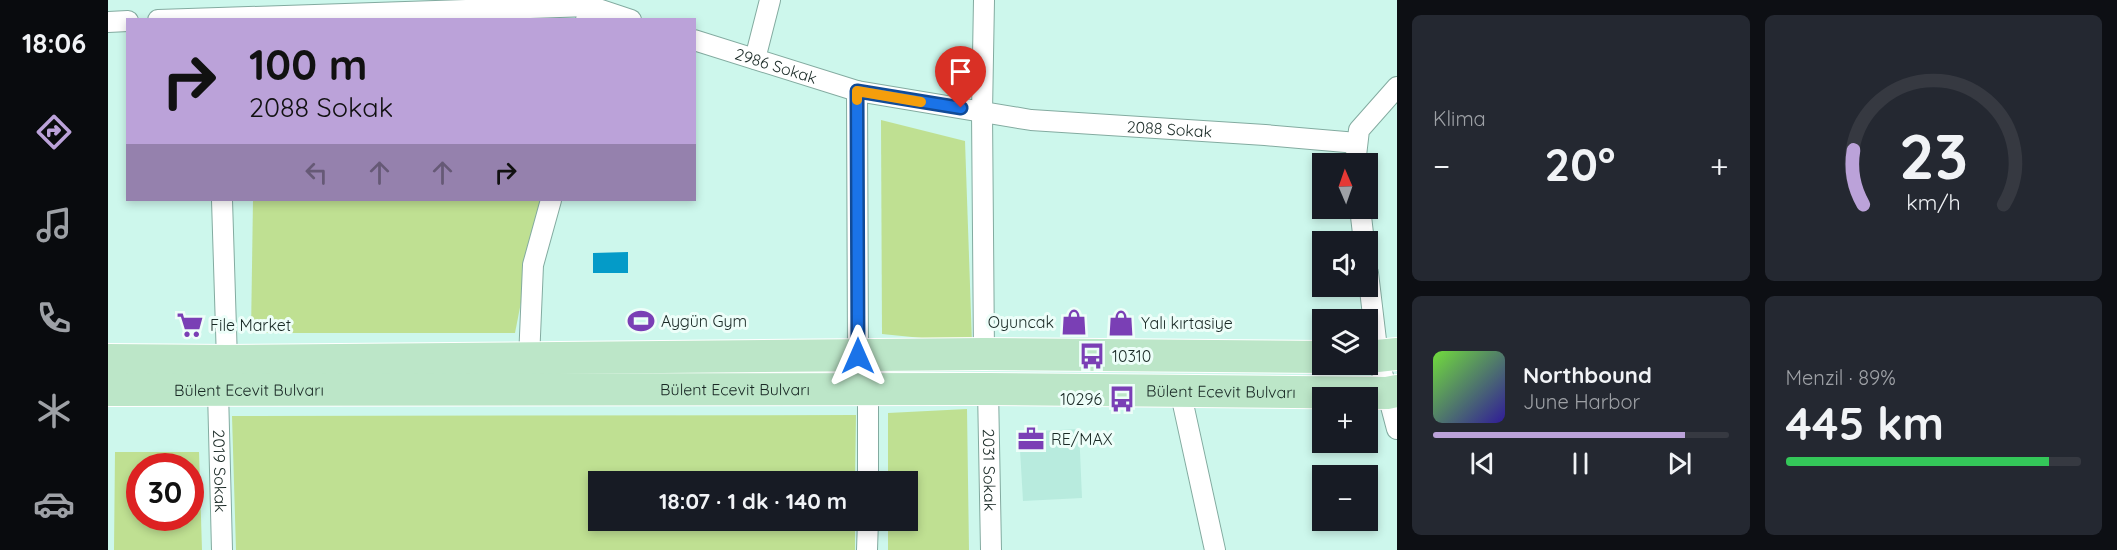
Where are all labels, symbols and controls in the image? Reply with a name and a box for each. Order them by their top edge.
text: 18:06 [22,26,86,60]
text: 100 m [249,38,367,91]
icon: right [150,42,228,120]
street label: 2986 Sokak [733,43,820,88]
pin [935,46,986,108]
icon: arrive [944,55,977,88]
text: 2088 Sokak [249,90,393,124]
text: Klima [1433,106,1486,131]
icon: directions [33,111,75,153]
street label: 2088 Sokak [1126,116,1213,142]
text: 23 [1899,117,1968,195]
text: 20° [1545,136,1615,192]
text: − [1433,145,1450,186]
text: + [1710,145,1728,186]
north arrow [1312,153,1378,219]
map controls [1312,153,1378,531]
icon: left [300,156,333,189]
icon: ahead [363,156,396,189]
icon: ahead [426,156,459,189]
icon: right [489,156,522,189]
text: km/h [1906,189,1960,215]
icon: music [33,204,75,246]
button: sound [1312,231,1378,297]
icon: phone [33,297,75,339]
sports icon: Aygün Gym [626,306,656,336]
shop icon: Oyuncak [1059,307,1089,337]
shop icon: Yalı kırtasiye [1106,308,1136,338]
button: layers [1312,309,1378,375]
supermarket icon: File Market [175,310,205,340]
place label: Aygün Gym [661,311,747,331]
place label: Oyuncak [988,312,1054,332]
place label: Yalı kırtasiye [1141,313,1233,333]
place label: File Market [210,315,291,335]
position arrow [826,324,890,388]
bus stop icon: 10310 [1077,341,1107,371]
place label: 10310 [1112,346,1151,366]
text: Northbound [1523,361,1652,389]
text: Menzil · 89% [1786,365,1896,390]
street label: Bülent Ecevit Bulvarı [660,379,810,399]
street label: Bülent Ecevit Bulvarı [174,380,324,400]
street label: Bülent Ecevit Bulvarı [1146,381,1296,402]
bus stop icon: 10296 [1107,384,1137,414]
button: + [1312,387,1378,453]
place label: 10296 [1060,389,1102,409]
text: June Harbor [1523,389,1640,414]
icon: climate [33,390,75,432]
text: 445 km [1786,395,1944,451]
office icon: RE/MAX [1016,424,1046,454]
street label: 2019 Sokak [209,429,231,513]
street label: 2031 Sokak [979,429,1000,511]
place label: RE/MAX [1051,429,1113,449]
icon: previous [1466,447,1499,480]
icon: pause [1564,447,1597,480]
icon: next [1663,447,1696,480]
speed limit sign: 30 [126,453,204,531]
button: − [1312,465,1378,531]
icon: car [33,483,75,525]
text: 18:07 · 1 dk · 140 m [659,487,847,515]

